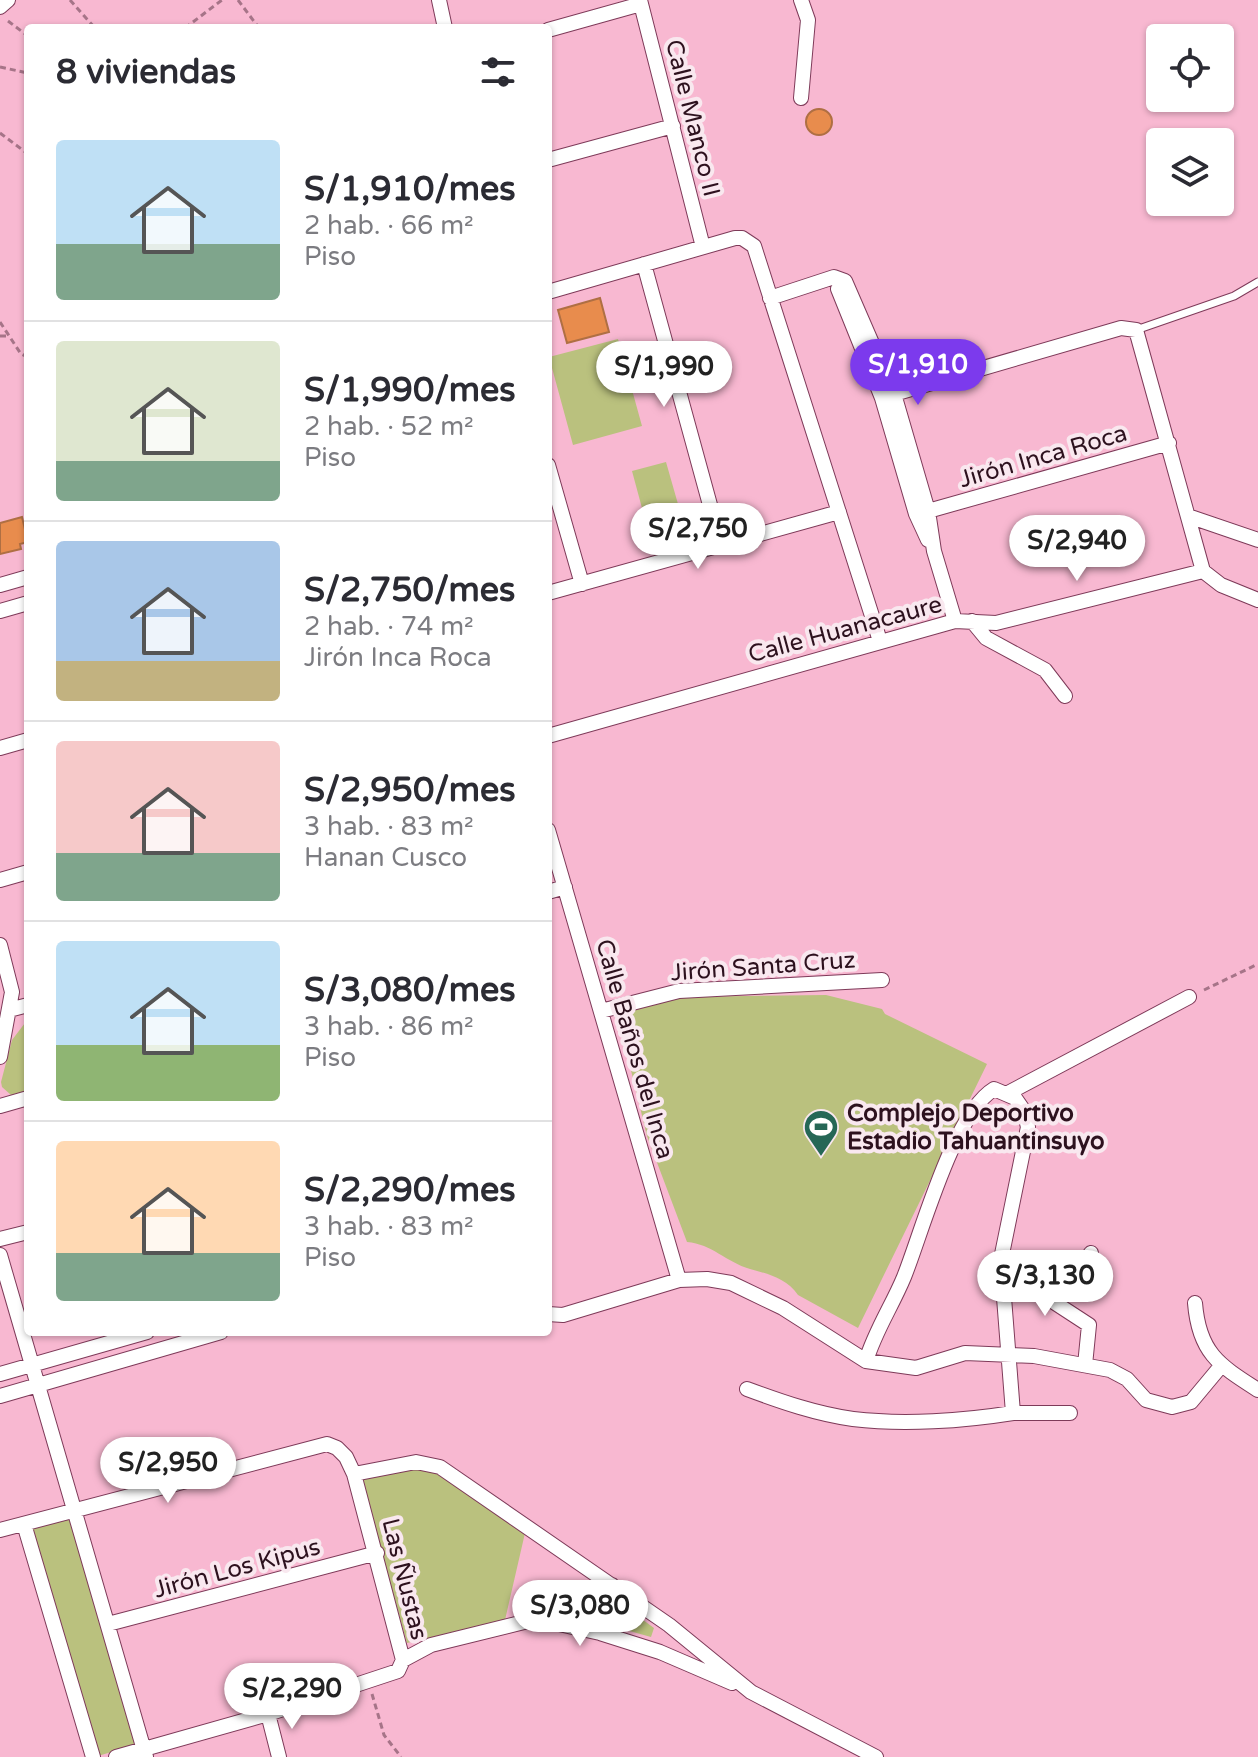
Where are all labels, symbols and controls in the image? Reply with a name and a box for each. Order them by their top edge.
map controls [1146,24,1234,216]
button: locate [1146,24,1234,112]
street label: Calle Manco II [659,37,726,199]
icon: filters [476,50,520,94]
text: 8 viviendas [56,52,236,93]
button: layers [1146,128,1234,216]
text: S/1,910/mes [304,169,516,210]
icon: home [120,172,216,268]
text: 2 hab. · 66 m² [304,210,474,241]
text: Piso [304,241,356,272]
pin: S/1,910 [844,339,992,407]
pin: S/1,990 [590,341,738,409]
text: S/1,910 [868,349,968,380]
text: S/1,990 [614,351,714,382]
text: S/1,990/mes [304,370,516,411]
icon: home [120,373,216,469]
text: 2 hab. · 52 m² [304,411,474,442]
street label: Jirón Inca Roca [956,419,1130,494]
text: Piso [304,442,356,473]
pin: S/2,750 [624,503,772,571]
text: S/2,750 [648,513,748,544]
pin: S/2,940 [1003,515,1151,583]
text: S/2,940 [1027,525,1127,556]
text: S/2,750/mes [304,570,515,611]
icon: home [120,573,216,669]
street label: Calle Huanacaure [745,590,945,669]
text: 2 hab. · 74 m² [304,611,474,642]
text: Jirón Inca Roca [304,642,492,673]
text: S/2,950/mes [304,770,516,811]
icon: home [120,773,216,869]
text: 3 hab. · 83 m² [304,811,474,842]
text: Hanan Cusco [304,842,467,873]
street label: Calle Baños del Inca [589,936,680,1162]
street label: Jirón Santa Cruz [670,946,856,987]
text: S/3,080/mes [304,970,516,1011]
icon: home [120,973,216,1069]
text: 3 hab. · 86 m² [304,1011,474,1042]
text: Piso [304,1042,356,1073]
place label: Complejo Deportivo Estadio Tahuantinsuyo [847,1099,1105,1156]
sports icon: Complejo Deportivo Estadio Tahuantinsuyo [802,1108,840,1158]
text: S/2,290/mes [304,1170,516,1211]
icon: home [120,1173,216,1269]
text: 3 hab. · 83 m² [304,1211,474,1242]
text: Piso [304,1242,356,1273]
pin: S/3,130 [971,1250,1119,1318]
text: S/3,130 [995,1260,1095,1291]
pin: S/2,950 [94,1437,242,1505]
text: S/2,950 [118,1447,218,1478]
street label: Las Ñustas [375,1515,434,1643]
street label: Jirón Los Kipus [151,1532,323,1605]
pin: S/3,080 [506,1580,654,1648]
text: S/3,080 [530,1590,630,1621]
pin: S/2,290 [218,1663,366,1731]
text: S/2,290 [242,1673,342,1704]

